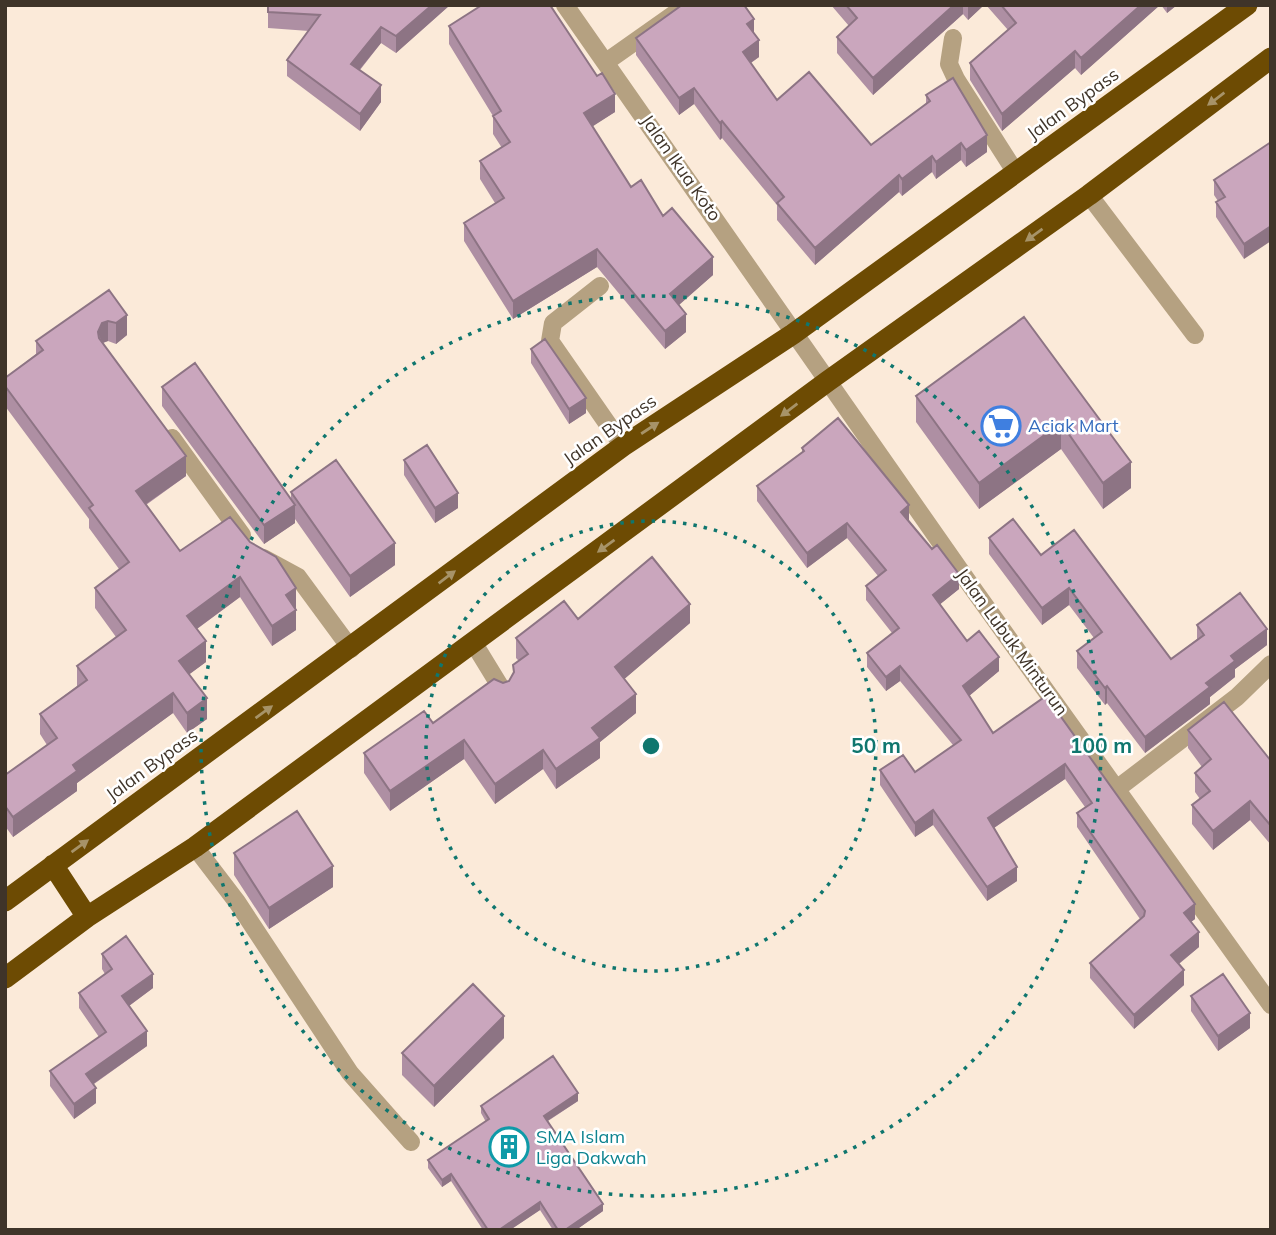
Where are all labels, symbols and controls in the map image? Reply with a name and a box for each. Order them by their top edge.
street label: Jalan Bypass [1022,62,1123,145]
one-way arrow [1207,92,1226,106]
street label: Jalan Ikua Koto [636,110,727,225]
one-way arrow [1025,228,1043,242]
street label: Jalan Bypass [559,389,661,470]
one-way arrow [780,402,798,416]
supermarket icon: Aciak Mart [980,405,1022,447]
place label: Aciak Mart [1028,414,1119,437]
one-way arrow [641,422,660,435]
one-way arrow [597,538,615,552]
street label: Jalan Lubuk Minturun [951,563,1074,720]
one-way arrow [438,571,456,585]
one-way arrow [255,705,273,719]
street label: Jalan Bypass [101,723,202,806]
text: 50 m [851,732,901,758]
text: 100 m [1070,732,1132,758]
centre of rings [639,734,663,758]
one-way arrow [71,839,89,853]
place label: SMA Islam Liga Dakwah [536,1125,646,1169]
building icon: SMA Islam Liga Dakwah [488,1126,530,1168]

